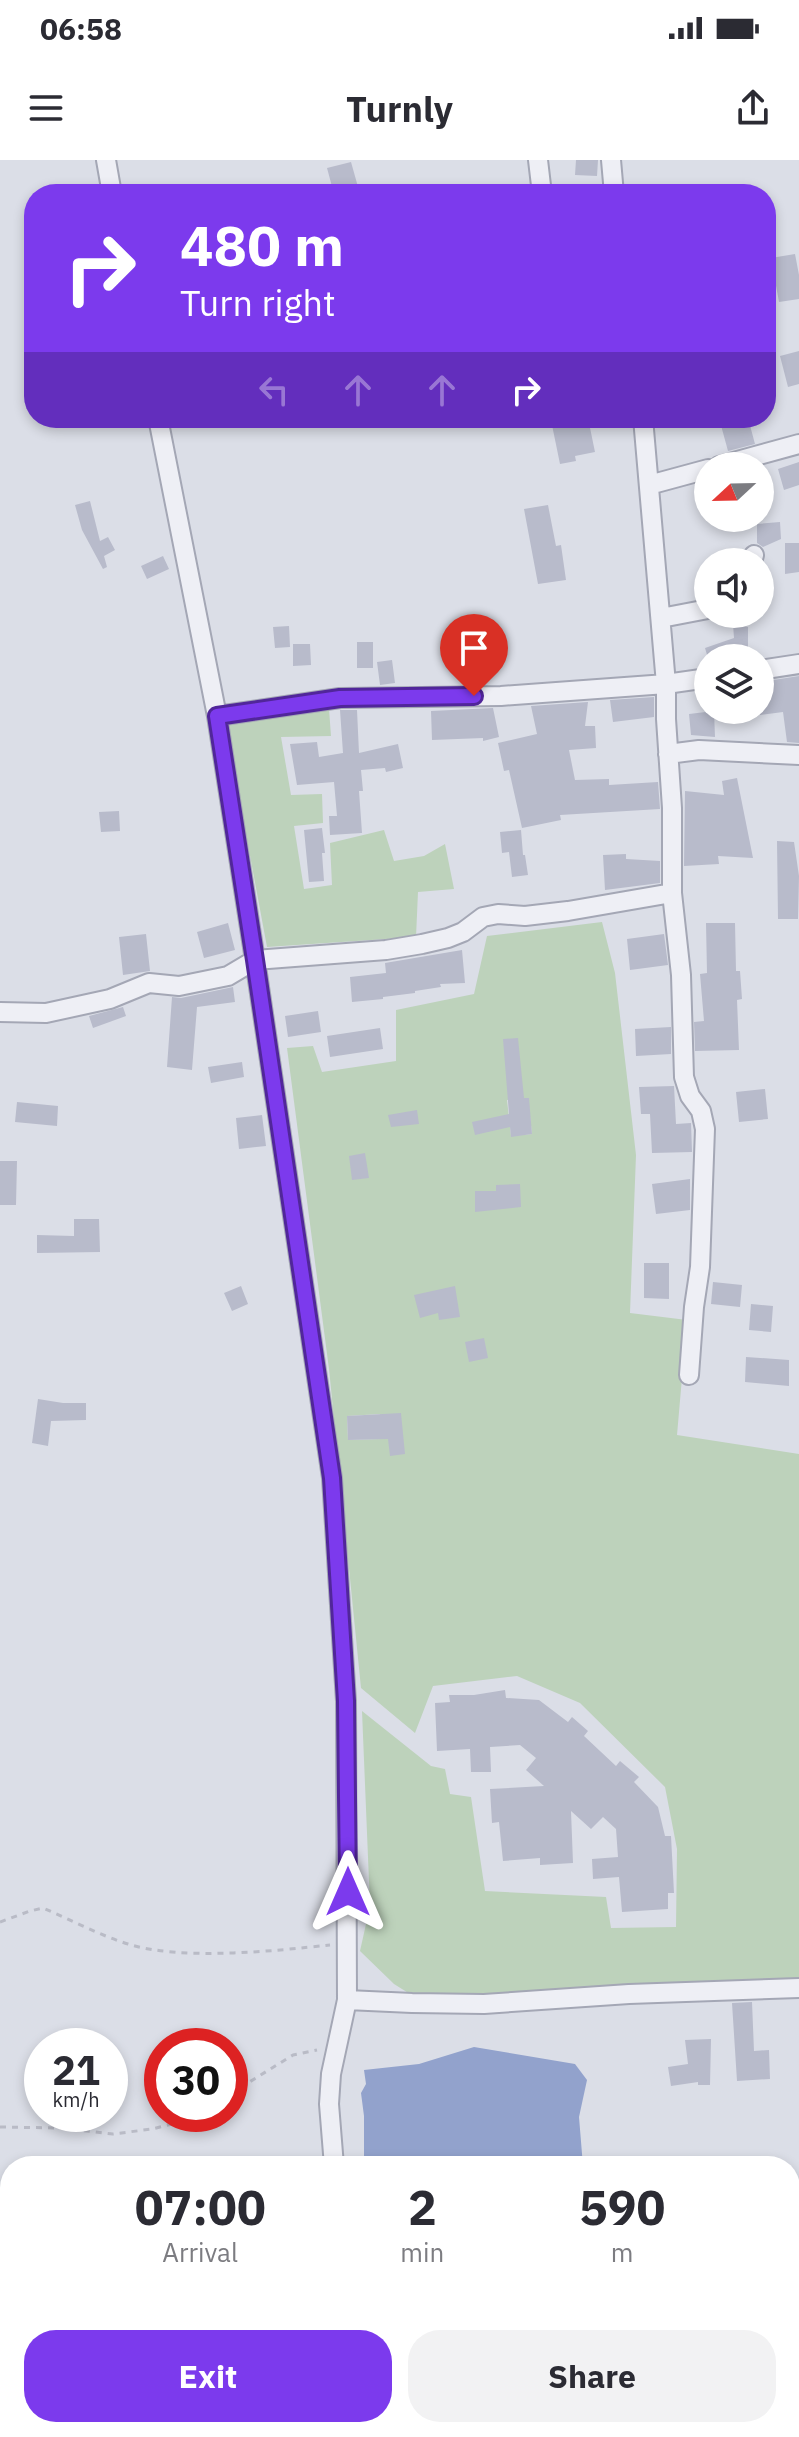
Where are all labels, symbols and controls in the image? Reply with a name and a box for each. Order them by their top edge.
text: 06:58 [40,9,122,48]
text: Turnly [346,85,453,132]
icon: menu [24,86,68,130]
icon: share [731,86,775,130]
text: 480 m [180,209,344,281]
icon: right [48,216,152,320]
text: Turn right [180,279,336,326]
icon: left [252,368,296,412]
icon: ahead [336,368,380,412]
icon: ahead [420,368,464,412]
icon: right [504,368,548,412]
north arrow [694,452,774,532]
map controls [694,452,774,724]
button: sound [694,548,774,628]
pin [440,614,508,696]
icon: arrive [452,626,496,670]
button: layers [694,644,774,724]
position arrow [306,1850,390,1934]
speed limit sign: 30 [144,2028,248,2132]
text: 21 [52,2044,100,2096]
text: km/h [52,2086,100,2113]
text: 07:00 [135,2176,266,2238]
text: 2 [408,2176,437,2238]
text: 590 [579,2176,665,2238]
text: Arrival [162,2235,238,2269]
text: min [400,2235,444,2269]
text: m [611,2235,633,2269]
button: Exit [24,2330,392,2422]
button: Share [408,2330,776,2422]

